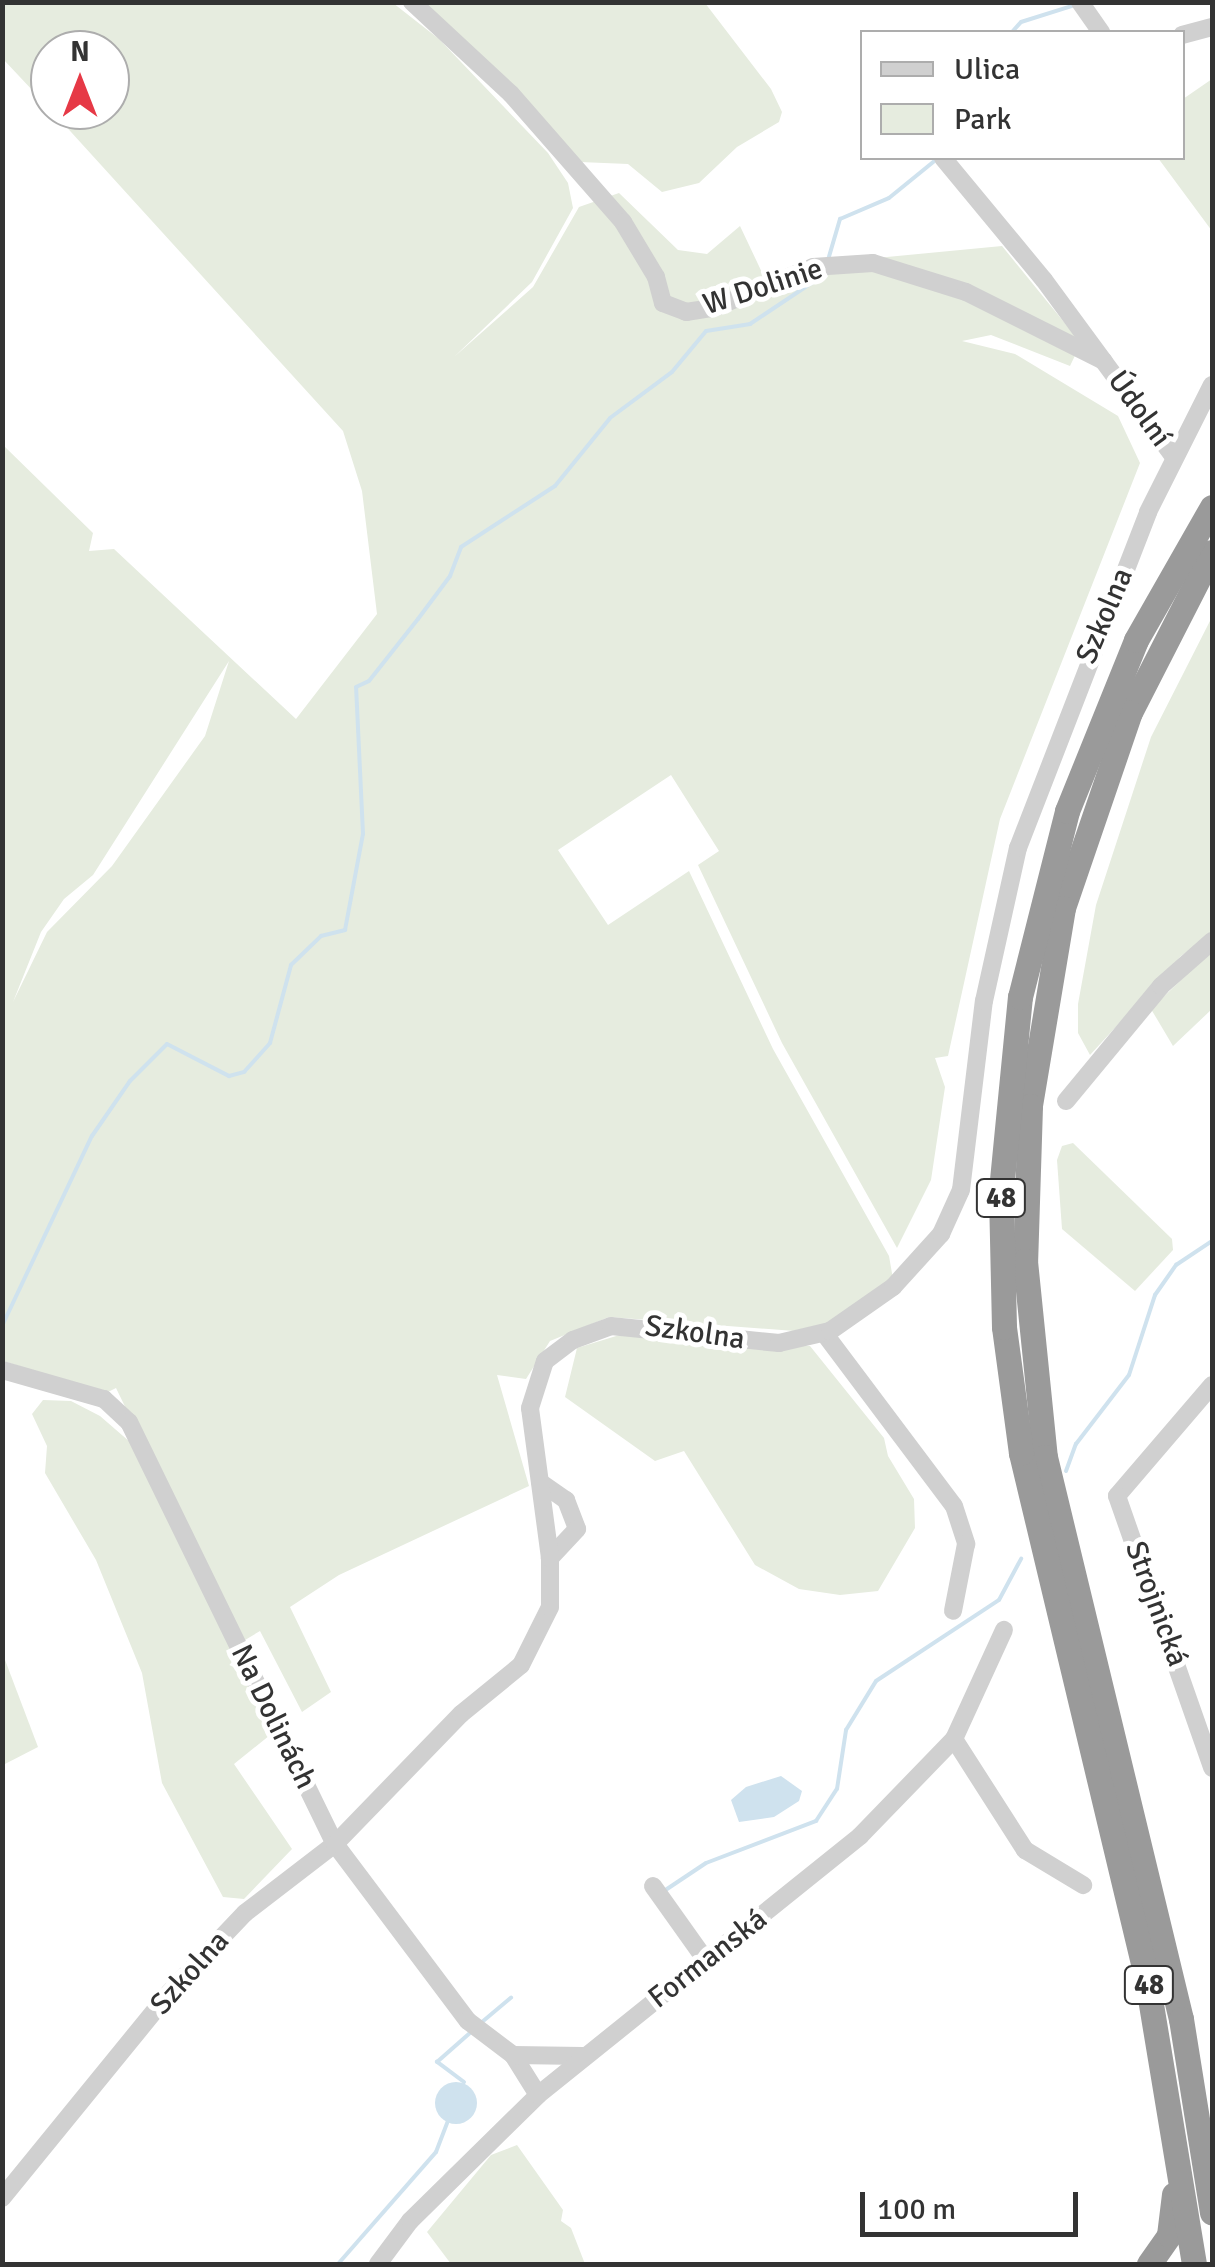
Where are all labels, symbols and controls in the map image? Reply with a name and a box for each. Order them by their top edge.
north arrow [30,30,130,130]
legend [860,30,1185,160]
text: N [70,35,90,69]
text: Ulica [954,51,1020,88]
text: Park [954,101,1012,138]
street label: W Dolinie [699,251,827,323]
street label: Údolní [1099,364,1179,454]
street label: Szkolna [1069,563,1141,669]
road number: 48 [974,1175,1028,1221]
street label: Szkolna [643,1308,747,1358]
street label: Strojnická [1117,1537,1195,1671]
street label: Na Dolinách [223,1639,323,1795]
street label: Formanská [642,1902,774,2016]
street label: Szkolna [143,1924,237,2022]
road number: 48 [1122,1962,1176,2008]
scale bar [865,2172,1082,2234]
text: 100 m [877,2191,956,2228]

